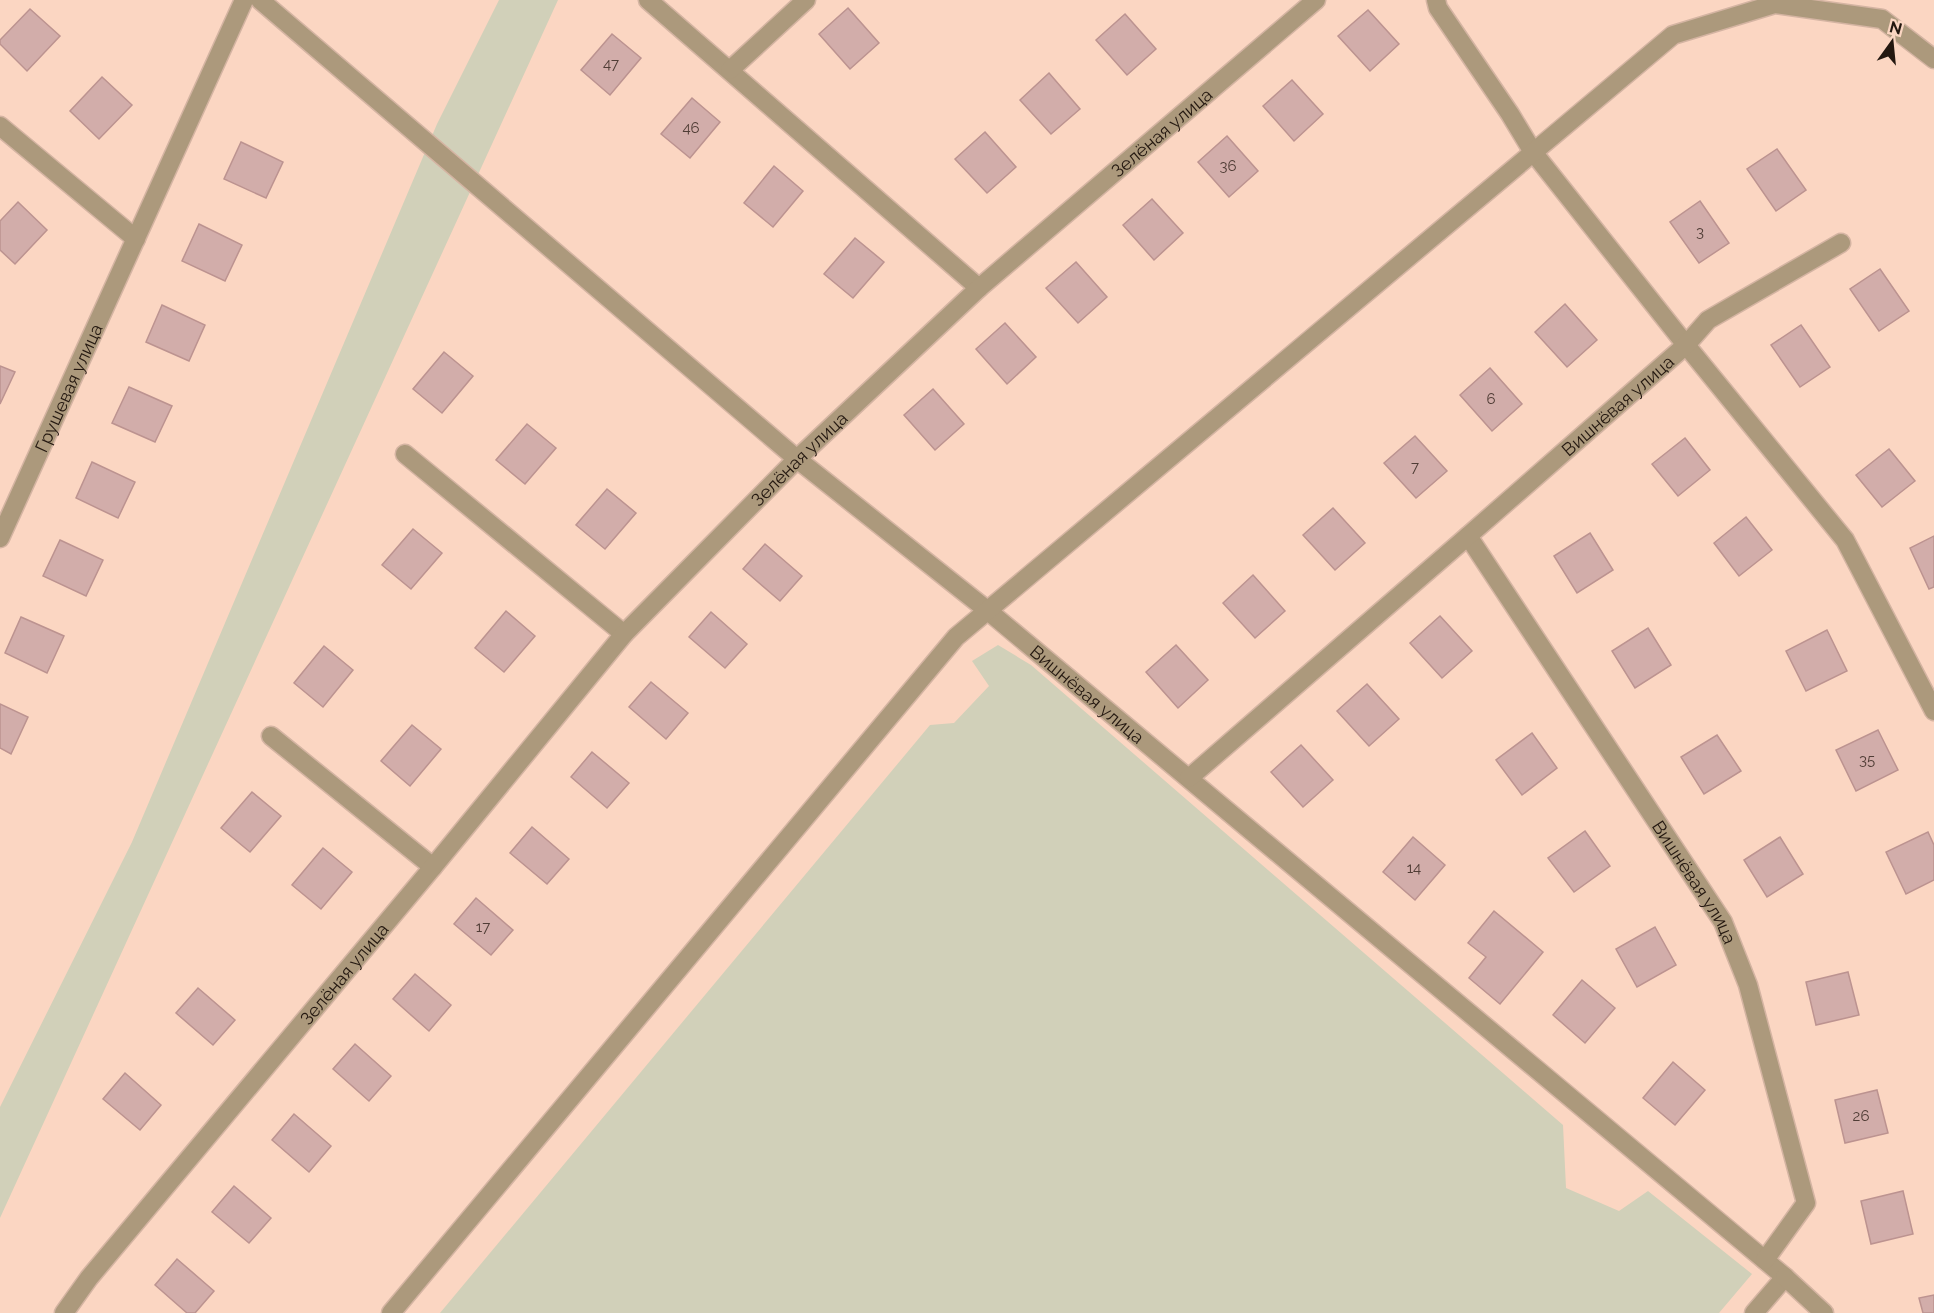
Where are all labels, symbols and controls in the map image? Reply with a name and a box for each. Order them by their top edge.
north arrow [1862,12,1922,72]
text: N [1887,17,1904,39]
house number: 47 [603,55,619,73]
street label: Зелёная улица [1107,83,1216,181]
house number: 46 [682,119,700,137]
house number: 36 [1219,157,1237,175]
house number: 3 [1696,223,1704,241]
street label: Грушевая улица [30,320,106,455]
street label: Вишнёвая улица [1557,350,1678,460]
house number: 6 [1486,390,1496,408]
street label: Зелёная улица [746,407,851,510]
house number: 7 [1411,458,1419,476]
street label: Вишнёвая улица [1026,640,1149,748]
house number: 35 [1859,751,1875,769]
street label: Вишнёвая улица [1648,816,1741,947]
house number: 14 [1407,859,1421,877]
house number: 17 [476,918,490,936]
street label: Зелёная улица [295,919,392,1029]
house number: 26 [1853,1107,1869,1125]

